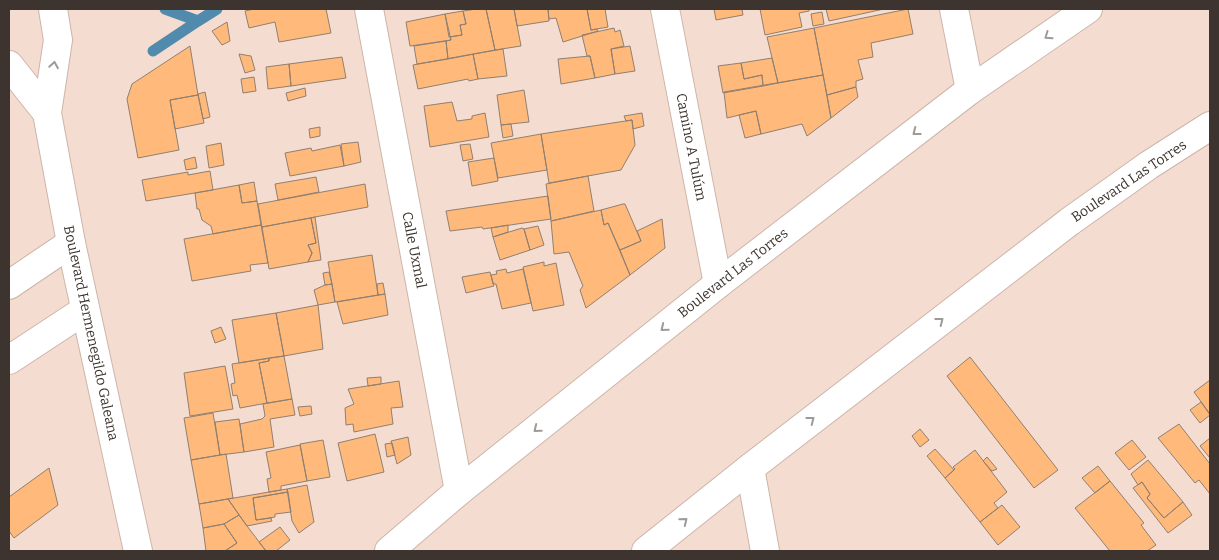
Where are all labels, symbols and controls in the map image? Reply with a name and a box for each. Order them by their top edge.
one-way arrow [1044,30,1054,39]
one-way arrow [49,61,59,69]
street label: Camino A Tulúm [672,92,710,203]
one-way arrow [913,126,922,134]
street label: Boulevard Las Torres [1068,136,1190,226]
street label: Calle Uxmal [398,210,430,290]
street label: Boulevard Hermenegildo Galeana [60,224,122,442]
street label: Boulevard Las Torres [674,225,792,321]
one-way arrow [934,319,943,327]
one-way arrow [660,322,669,331]
one-way arrow [805,418,814,426]
one-way arrow [533,424,542,433]
one-way arrow [678,517,687,526]

